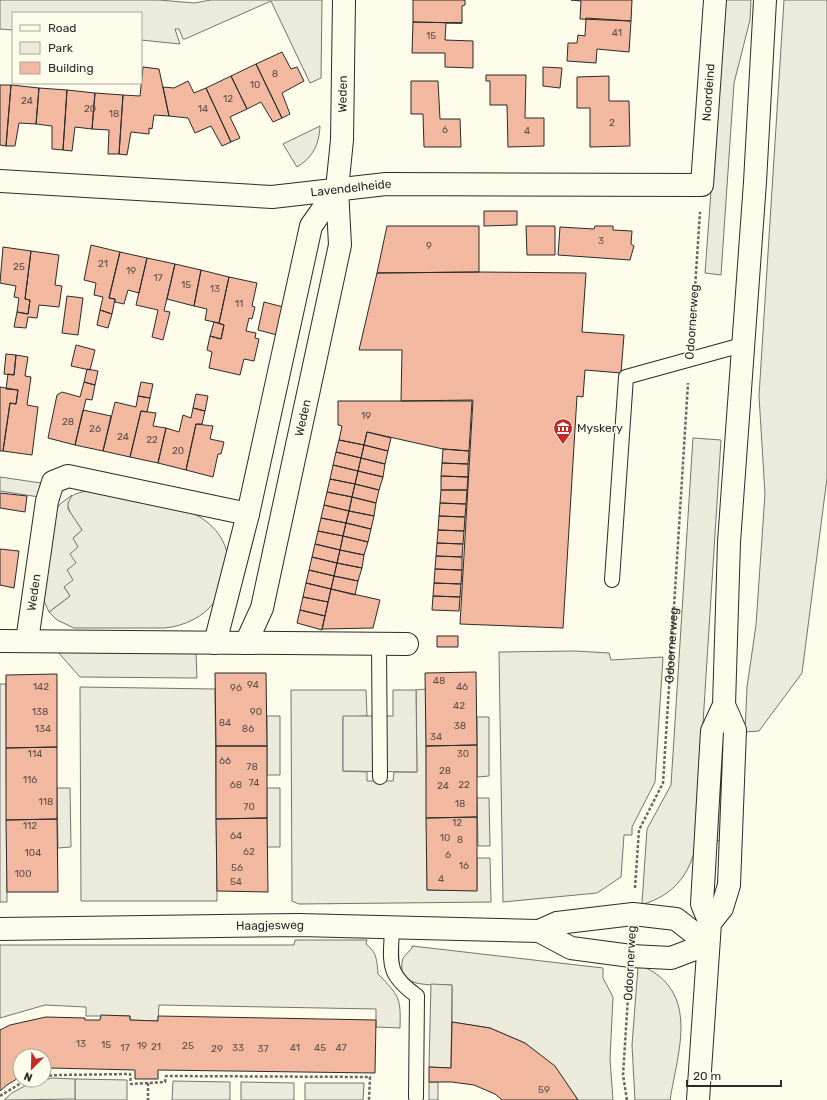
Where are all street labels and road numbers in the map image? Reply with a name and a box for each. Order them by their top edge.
street label: Noordeind [699,63,718,122]
street label: Weden [335,75,350,113]
street label: Lavendelheide [310,177,392,200]
street label: Odoornerweg [682,284,702,360]
street label: Weden [292,398,314,438]
street label: Weden [24,573,43,612]
street label: Odoornerweg [662,607,681,683]
street label: Haagjesweg [236,918,304,933]
street label: Odoornerweg [621,925,639,1001]

